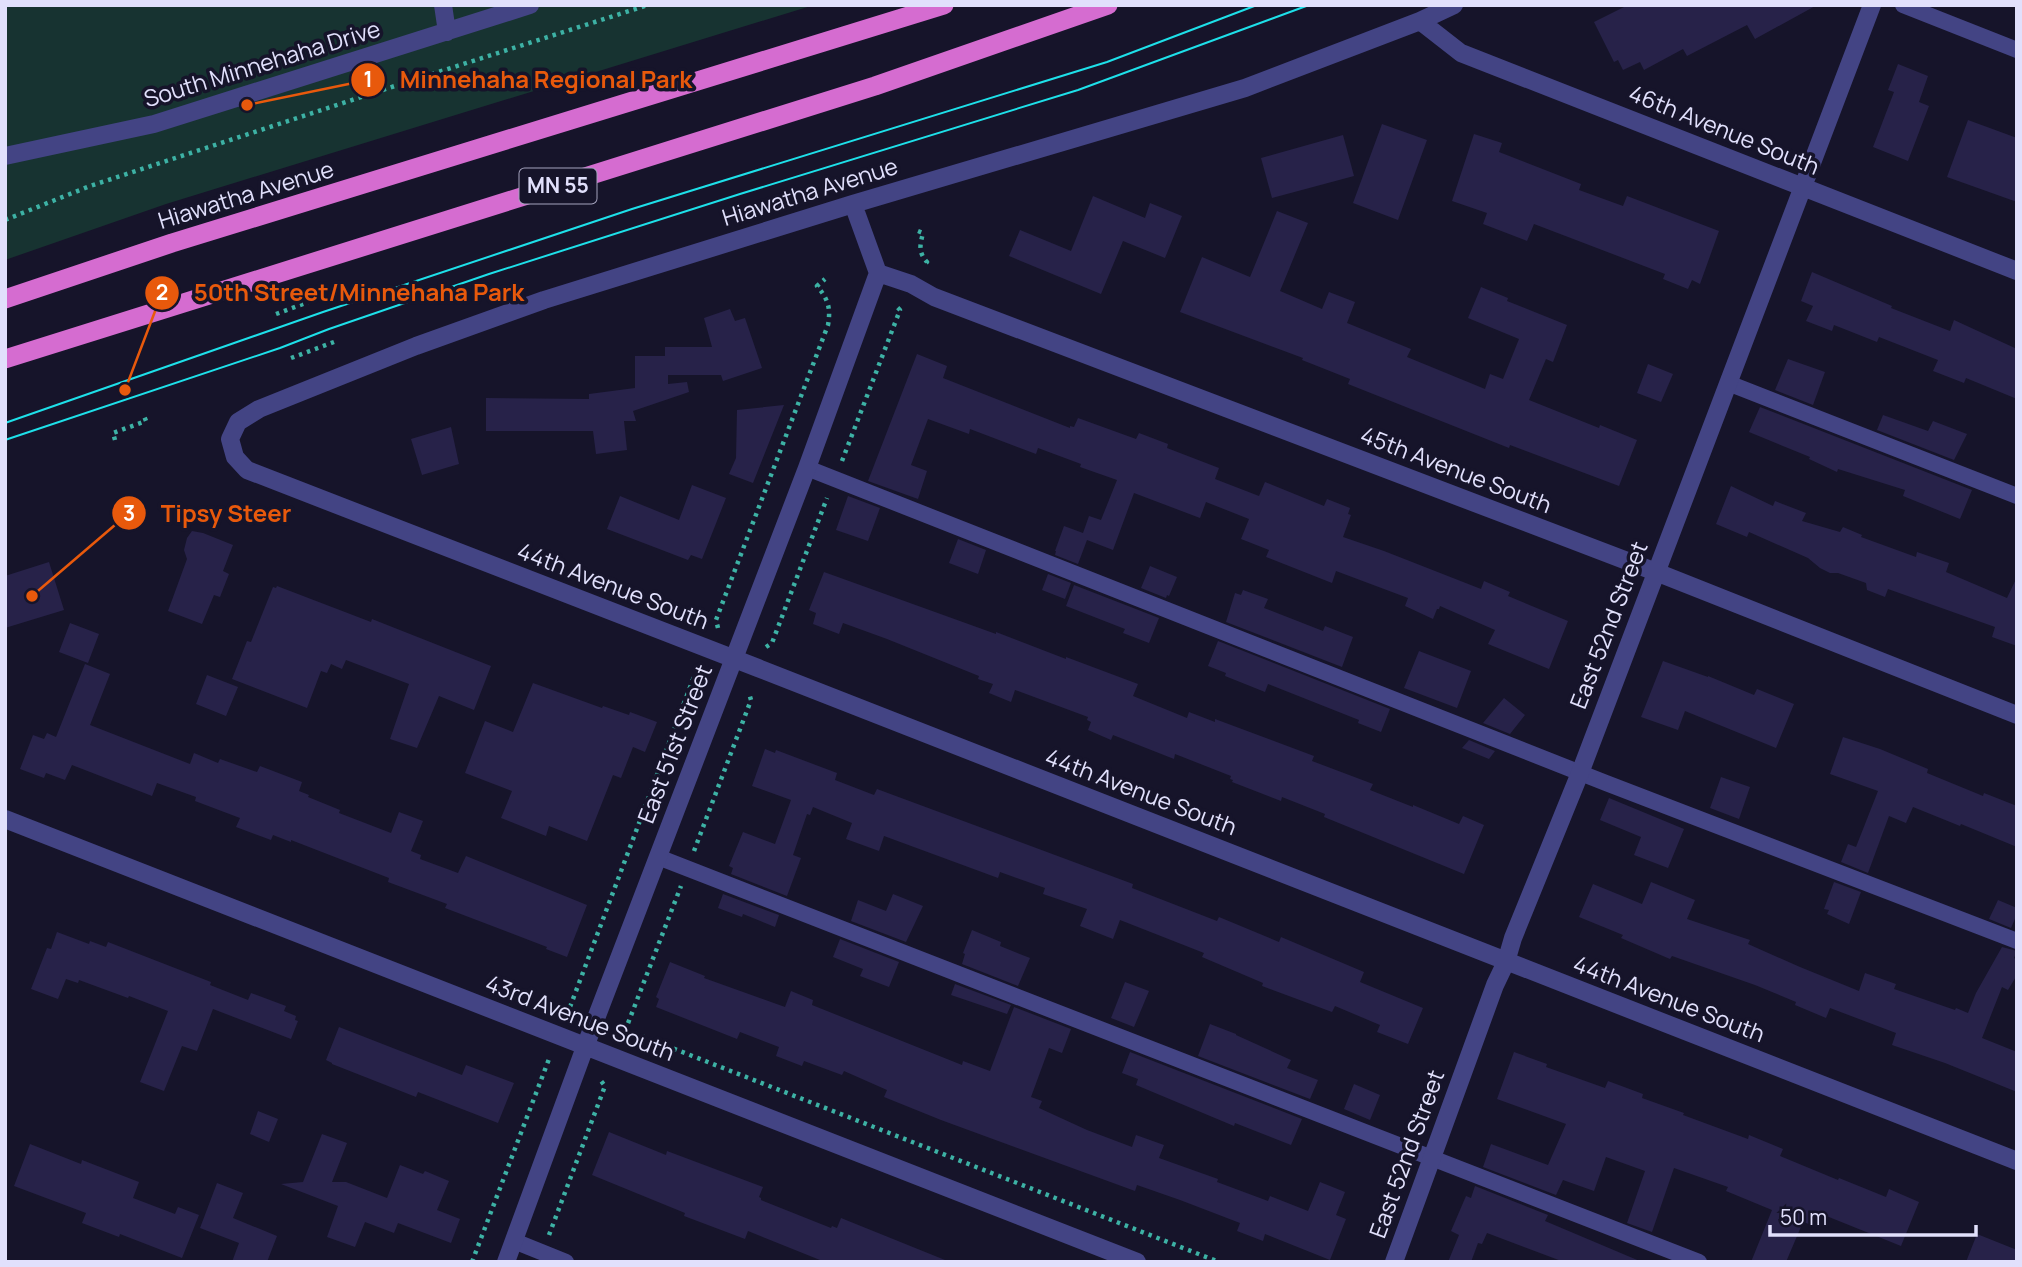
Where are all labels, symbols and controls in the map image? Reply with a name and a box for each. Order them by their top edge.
street label: South Minnehaha Drive [140,12,384,114]
callout: Minnehaha Regional Park [351,57,706,102]
text: Minnehaha Regional Park [400,62,693,95]
text: 1 [363,65,373,93]
street label: 46th Avenue South [1624,76,1824,182]
street label: Hiawatha Avenue [718,149,901,233]
street label: Hiawatha Avenue [154,152,337,236]
road number: MN 55 [520,168,596,204]
callout: 50th Street/Minnehaha Park [144,270,538,315]
text: 50th Street/Minnehaha Park [194,275,525,308]
text: 2 [156,278,168,306]
street label: 45th Avenue South [1356,418,1556,520]
callout: Tipsy Steer [112,491,305,536]
text: Tipsy Steer [161,496,291,529]
text: 3 [123,499,135,527]
street label: 44th Avenue South [513,534,714,636]
street label: East 52nd Street [1561,536,1655,713]
street label: East 51st Street [629,660,719,828]
street label: 44th Avenue South [1041,740,1242,842]
street label: 44th Avenue South [1569,947,1770,1049]
street label: 43rd Avenue South [481,966,680,1068]
street label: East 52nd Street [1361,1065,1451,1242]
scale bar [1770,1194,1976,1238]
text: 50 m [1780,1203,1827,1231]

